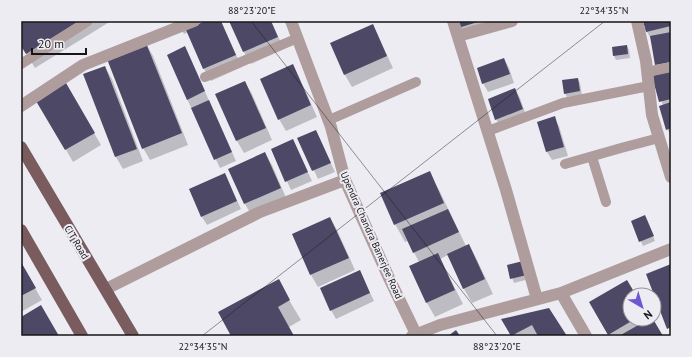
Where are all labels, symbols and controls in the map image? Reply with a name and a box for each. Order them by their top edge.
text: 88°23'20"E [228,4,276,17]
text: 22°34'35"N [579,4,629,17]
scale bar [32,30,86,56]
text: 20 m [38,36,64,51]
street label: Upendra Chandra Banerjee Road [337,169,406,301]
street label: CIT Road [61,223,92,262]
north arrow [622,287,662,327]
text: N [641,307,655,323]
text: 22°34'35"N [178,340,228,353]
text: 88°23'20"E [473,340,521,353]

